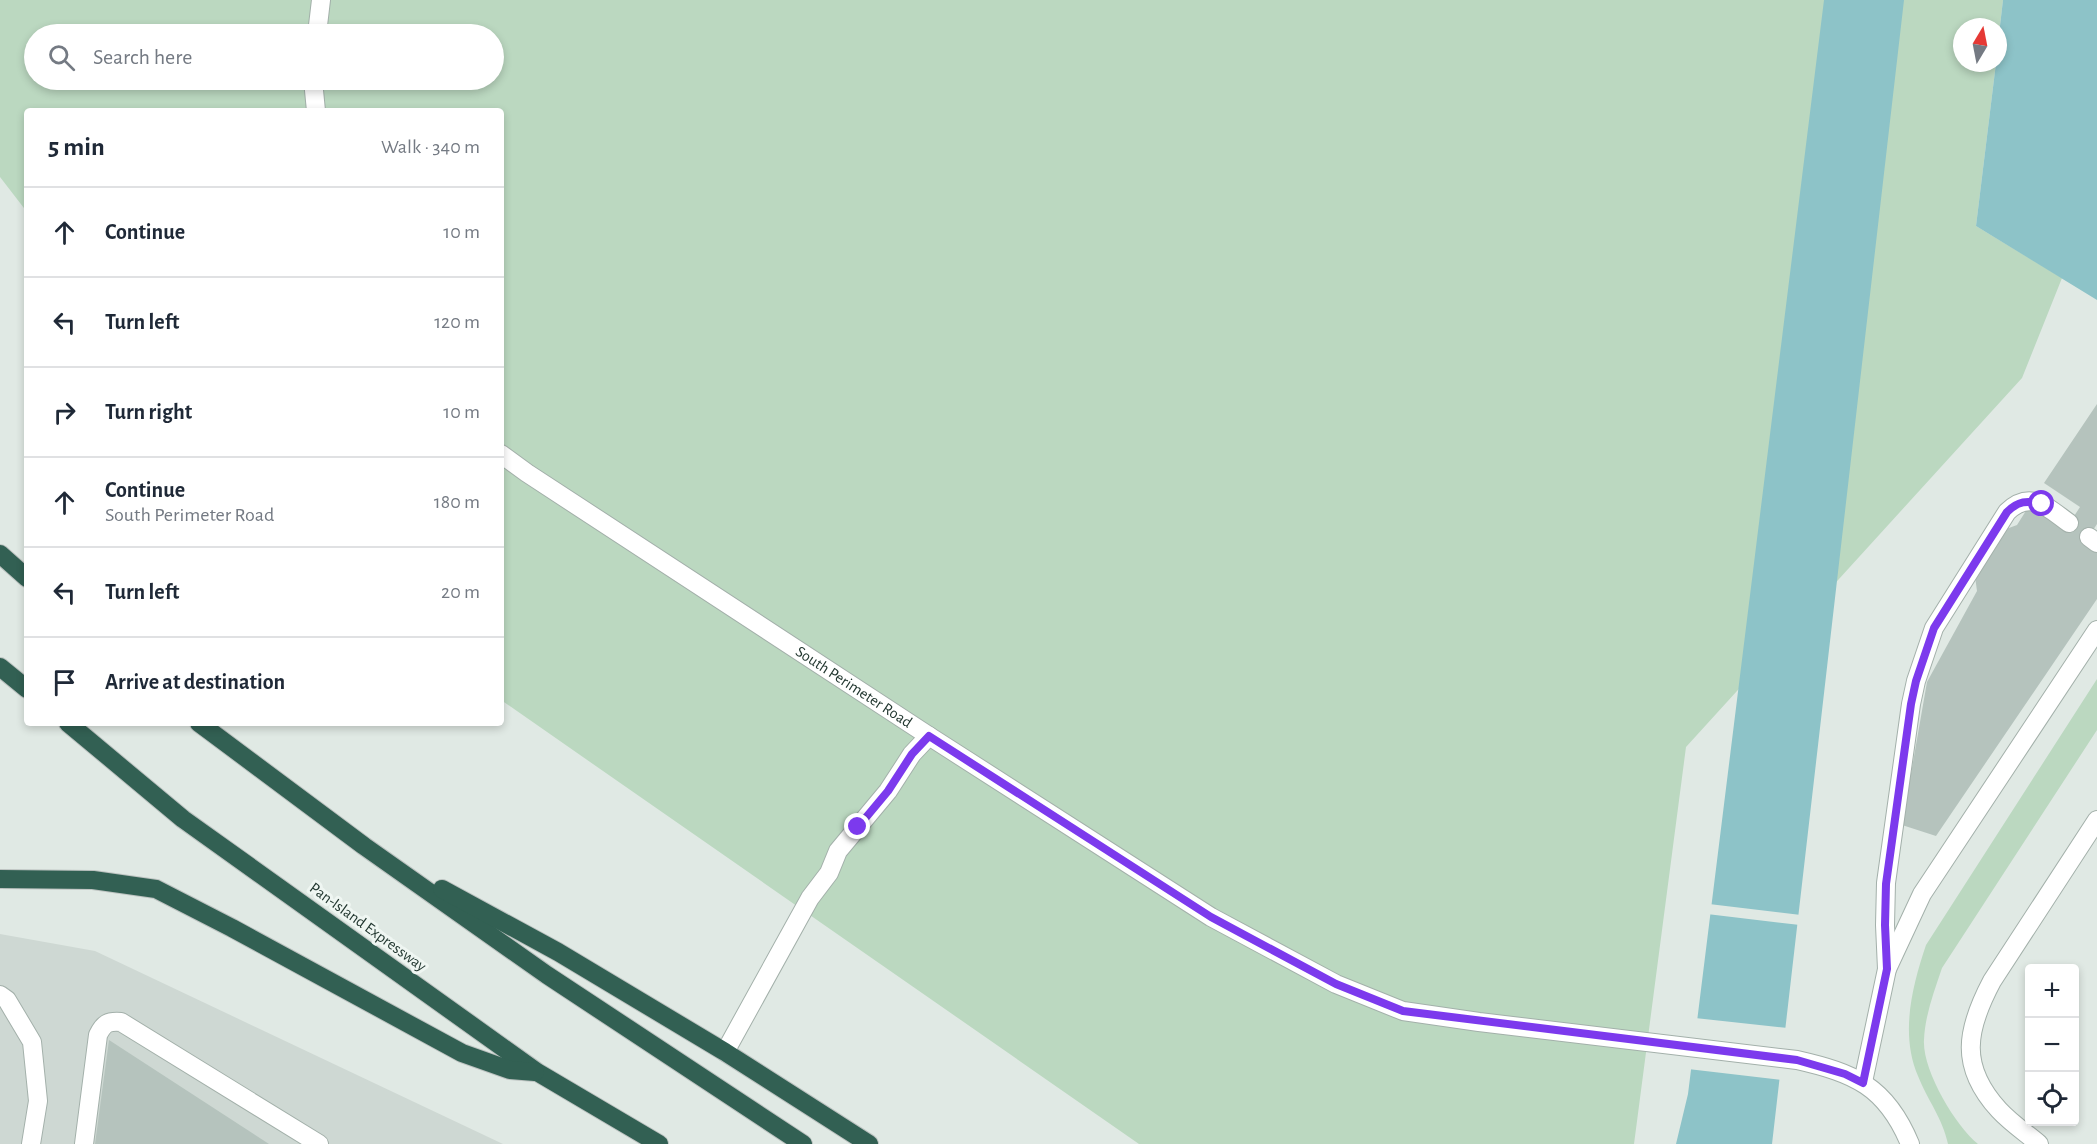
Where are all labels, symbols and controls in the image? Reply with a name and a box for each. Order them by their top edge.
north arrow [1953,18,2007,72]
search box [24,24,504,90]
icon: search [45,41,78,74]
text: Search here [93,46,192,68]
text: 5 min [48,134,105,160]
text: Walk · 340 m [381,137,480,157]
icon: ahead [48,216,81,249]
text: Continue [105,221,185,243]
text: 10 m [443,222,480,242]
icon: left [48,306,81,339]
text: Turn left [105,311,179,333]
text: 120 m [434,312,480,332]
icon: right [48,396,81,429]
text: Turn right [105,401,192,423]
text: 10 m [443,402,480,422]
text: Continue [105,479,185,501]
icon: ahead [48,486,81,519]
route start [2028,490,2054,516]
text: 180 m [434,492,480,512]
text: South Perimeter Road [105,505,274,525]
icon: left [48,576,81,609]
text: Turn left [105,581,179,603]
text: 20 m [441,582,480,602]
street label: South Perimeter Road [793,643,915,731]
icon: arrive [48,666,81,699]
text: Arrive at destination [105,671,285,693]
route end [844,813,870,839]
street label: Pan-Island Expressway [306,879,429,975]
map controls [2025,964,2079,1126]
button: + [2025,964,2079,1018]
button: − [2025,1018,2079,1072]
button: locate [2025,1072,2079,1126]

